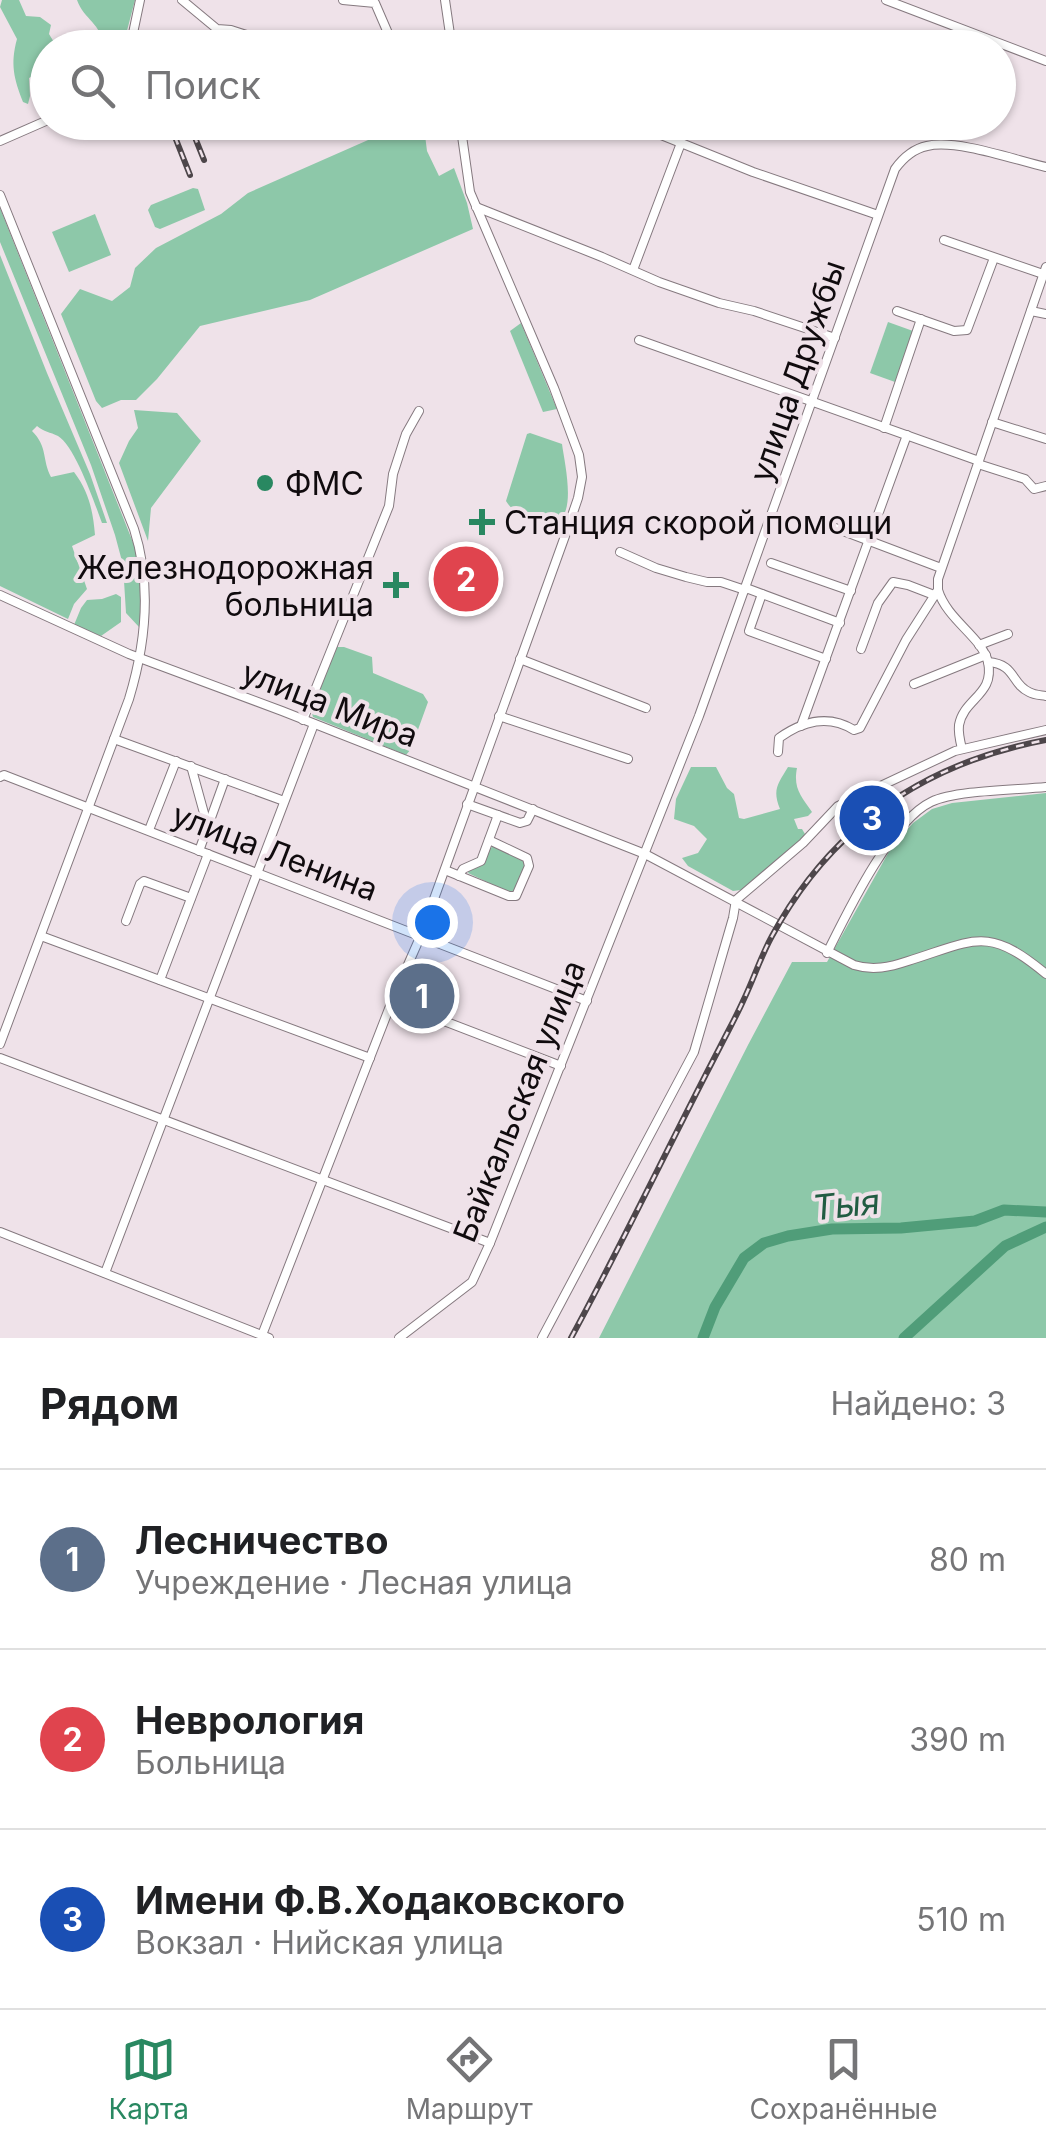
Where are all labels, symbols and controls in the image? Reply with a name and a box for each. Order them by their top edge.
search box [30,30,1016,140]
icon: search [65,58,120,113]
text: Поиск [145,62,261,108]
street label: улица Дружбы [741,255,853,487]
place label: ФМС [285,464,364,503]
marker: ФМС [254,472,276,494]
place label: Станция скорой помощи [504,503,892,542]
marker: Станция скорой помощи [469,509,495,535]
pin: 2 [434,542,498,616]
place label: Железнодорожная больница [77,548,374,624]
marker: Железнодорожная больница [383,572,409,598]
street label: улица Мира [236,653,424,755]
pin: 3 [840,780,904,856]
street label: улица Ленина [167,795,383,909]
your location [407,897,458,948]
street label: Байкальская улица [445,954,593,1248]
pin: 1 [390,958,454,1034]
water label: Тыя [810,1180,882,1228]
text: Рядом [40,1378,179,1429]
text: Найдено: 3 [830,1384,1006,1423]
text: Лесничество [135,1517,389,1563]
text: 1 [66,1540,79,1579]
text: 80 m [929,1540,1006,1579]
text: Учреждение · Лесная улица [135,1563,573,1602]
text: Неврология [135,1697,365,1743]
text: 2 [62,1720,83,1759]
text: 390 m [909,1720,1006,1759]
text: Больница [135,1743,286,1782]
text: Имени Ф.В.Ходаковского [135,1877,625,1923]
text: 3 [62,1900,83,1939]
text: 510 m [916,1900,1006,1939]
text: Вокзал · Нийская улица [135,1923,504,1962]
tab: Карта [108,2032,189,2126]
tab: Маршрут [406,2032,533,2126]
tab: Сохранённые [750,2032,938,2126]

